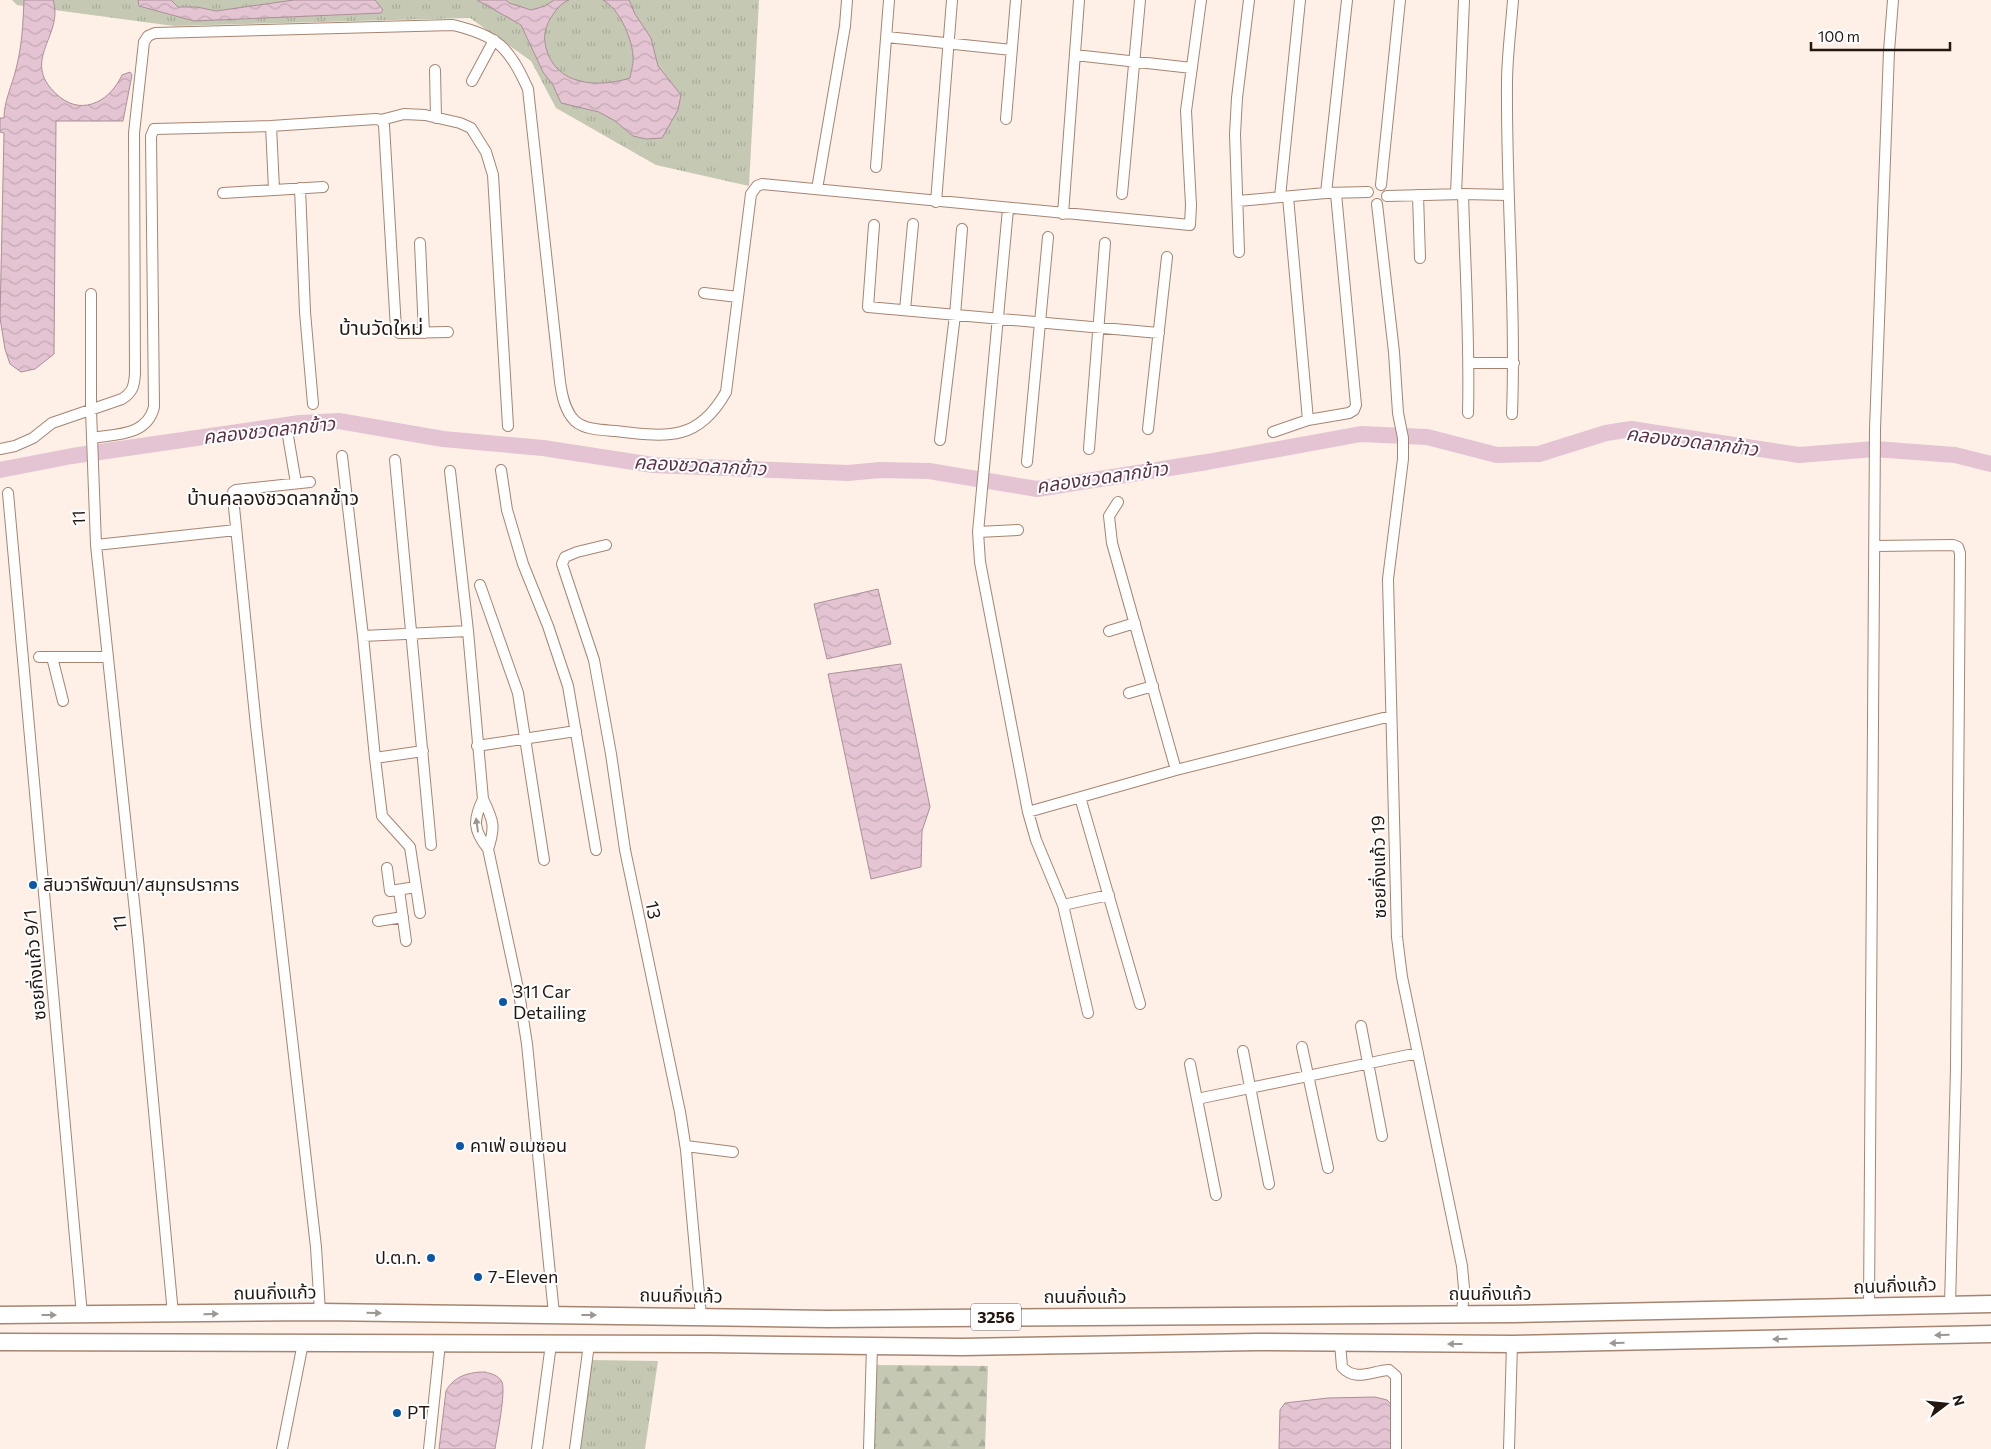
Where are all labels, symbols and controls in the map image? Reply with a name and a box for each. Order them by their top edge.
scale bar [1811,20,1950,52]
text: 100 m [1818,27,1860,45]
district label: บ้านวัดใหม่ [339,315,423,339]
water label: คลองชวดลากข้าว [202,411,337,448]
water label: คลองชวดลากข้าว [1625,421,1760,460]
water label: คลองชวดลากข้าว [633,450,767,479]
water label: คลองชวดลากข้าว [1035,456,1170,497]
district label: บ้านคลองชวดลากข้าว [187,485,359,509]
street label: 11 [67,510,89,526]
street label: ซอยกิ่งแก้ว 19 [1366,815,1390,919]
one-way arrow [473,816,481,832]
place label: สินวารีพัฒนา/สมุทรปราการ [43,873,240,896]
marker: สินวารีพัฒนา/สมุทรปราการ [27,879,39,891]
street label: 13 [641,899,666,921]
street label: ซอยกิ่งแก้ว 9/1 [18,909,50,1021]
street label: 11 [107,914,131,932]
place label: 311 Car Detailing [513,980,587,1023]
marker: 311 Car Detailing [497,996,509,1008]
place label: คาเฟ่ อเมซอน [470,1134,567,1156]
marker: คาเฟ่ อเมซอน [454,1140,466,1152]
place label: ป.ต.ท. [375,1246,421,1268]
marker: ป.ต.ท. [425,1252,437,1264]
place label: 7-Eleven [488,1265,558,1287]
marker: 7-Eleven [472,1271,484,1283]
street label: ถนนกิ่งแก้ว [1853,1273,1937,1297]
street label: ถนนกิ่งแก้ว [233,1280,317,1304]
street label: ถนนกิ่งแก้ว [1448,1282,1532,1304]
street label: ถนนกิ่งแก้ว [639,1283,723,1307]
street label: ถนนกิ่งแก้ว [1043,1285,1127,1307]
road number: 3256 [971,1304,1021,1330]
one-way arrow [203,1309,219,1317]
one-way arrow [366,1309,382,1317]
one-way arrow [41,1311,57,1319]
one-way arrow [581,1311,597,1319]
one-way arrow [1934,1331,1950,1339]
one-way arrow [1772,1335,1788,1343]
one-way arrow [1609,1339,1625,1347]
one-way arrow [1447,1340,1463,1348]
north arrow [1921,1379,1971,1429]
text: N [1949,1393,1969,1408]
place label: PT [407,1401,430,1423]
marker: PT [391,1407,403,1419]

